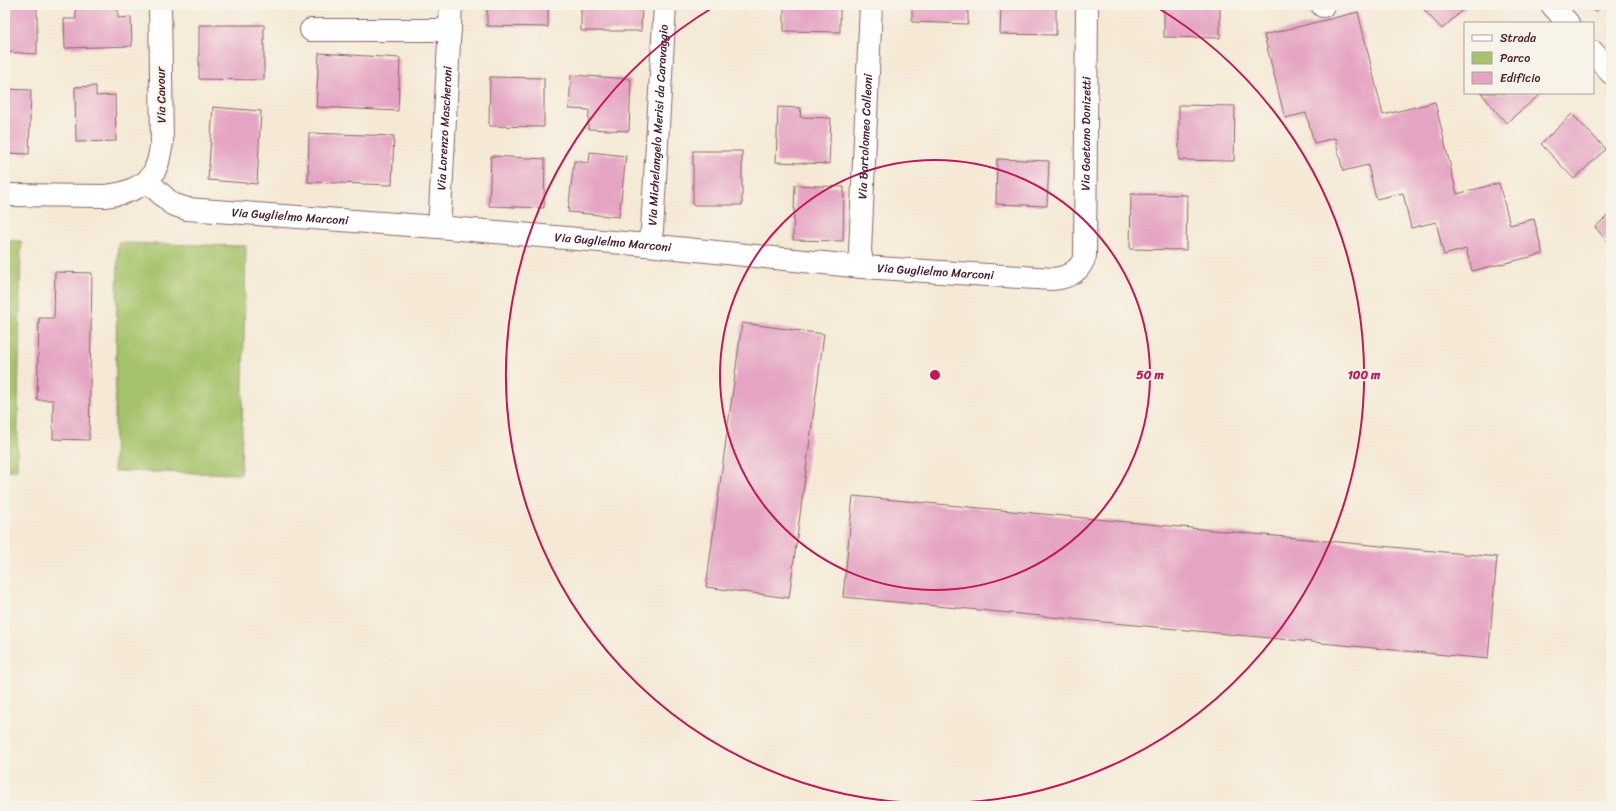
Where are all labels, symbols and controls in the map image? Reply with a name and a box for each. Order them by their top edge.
legend [1464,22,1594,94]
street label: Via Michelangelo Merisi da Caravaggio [641,24,675,226]
text: Strada [1500,27,1537,49]
text: Parco [1500,47,1530,69]
street label: Via Lorenzo Mascheroni [430,65,459,191]
street label: Via Cavour [149,66,172,123]
text: Edificio [1500,67,1540,89]
street label: Via Bartolomeo Colleoni [851,73,879,200]
street label: Via Gaetano Donizetti [1075,76,1097,191]
street label: Via Guglielmo Marconi [231,201,350,232]
street label: Via Guglielmo Marconi [554,226,673,258]
street label: Via Guglielmo Marconi [877,257,995,286]
text: 50 m [1136,364,1164,386]
text: 100 m [1348,364,1381,386]
centre of rings [928,368,942,382]

